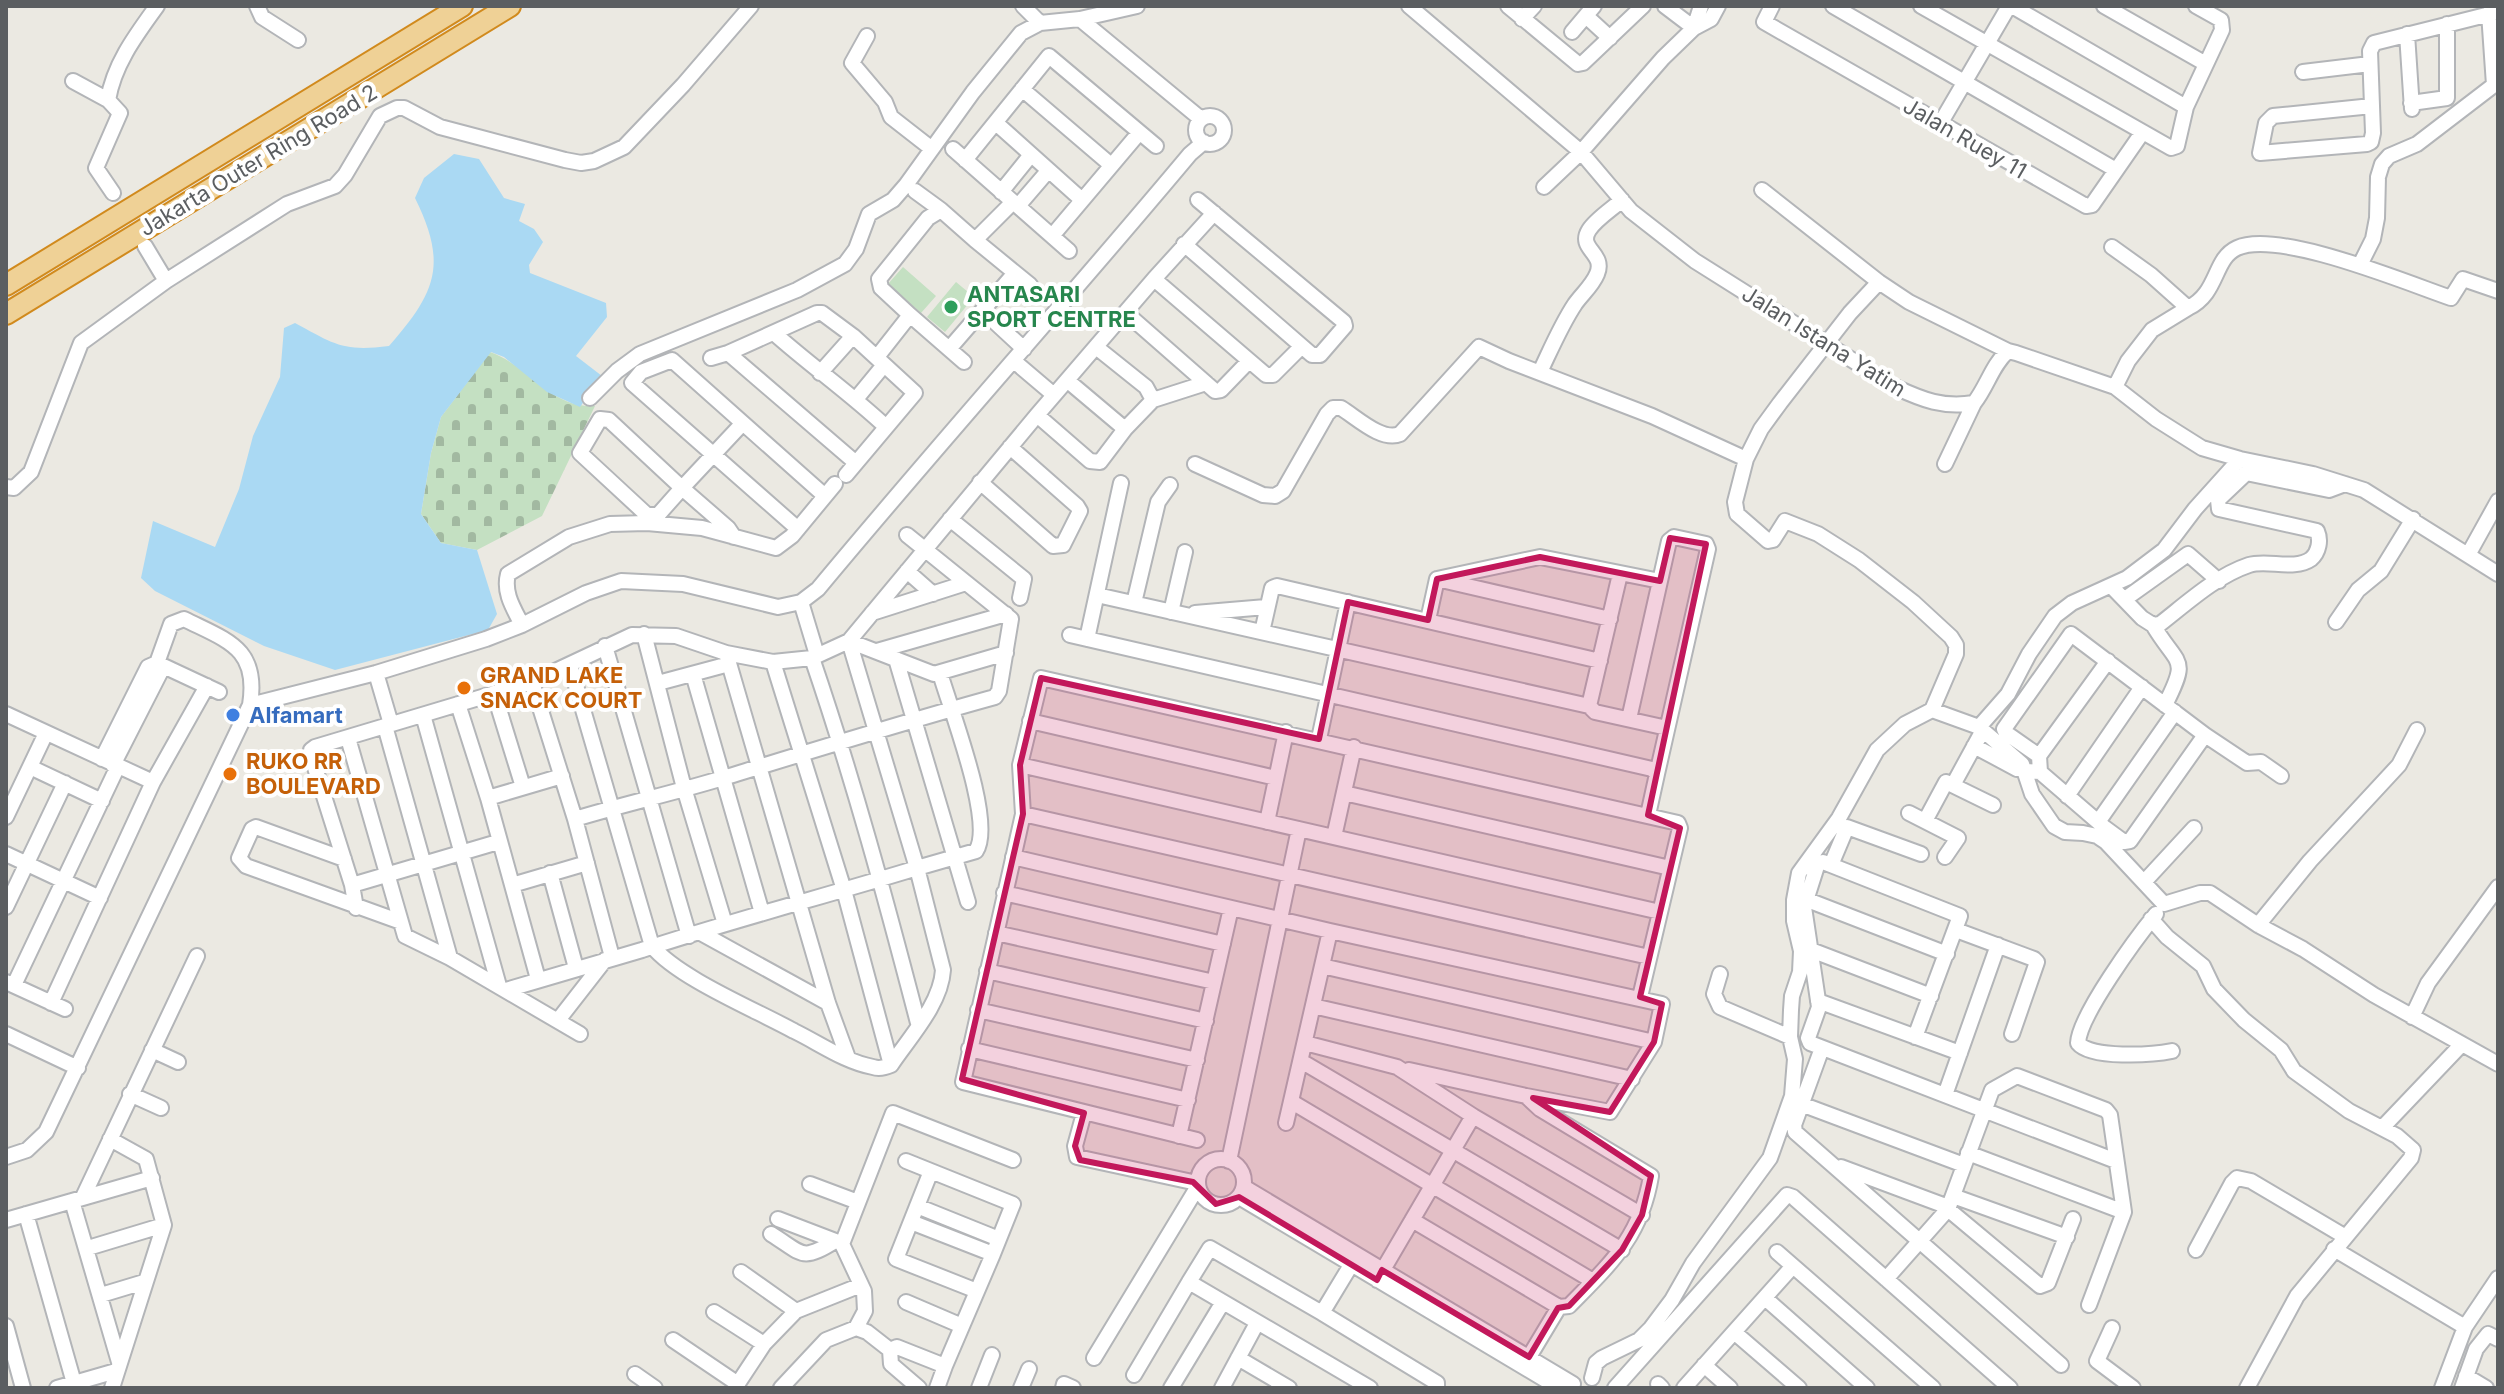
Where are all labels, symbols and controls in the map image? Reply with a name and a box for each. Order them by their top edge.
street label: Jakarta Outer Ring Road 2 [134,79,382,241]
street label: Jalan Ruey 11 [1899,92,2031,184]
street label: Jalan Istana Yatim [1737,280,1911,402]
place label: ANTASARI SPORT CENTRE [967,281,1136,332]
marker: ANTASARI SPORT CENTRE [942,298,960,316]
place label: GRAND LAKE SNACK COURT [480,662,642,713]
marker: GRAND LAKE SNACK COURT [455,679,473,697]
place label: Alfamart [249,702,343,728]
marker: Alfamart [224,706,242,724]
place label: RUKO RR BOULEVARD [246,748,381,799]
marker: RUKO RR BOULEVARD [221,765,239,783]

